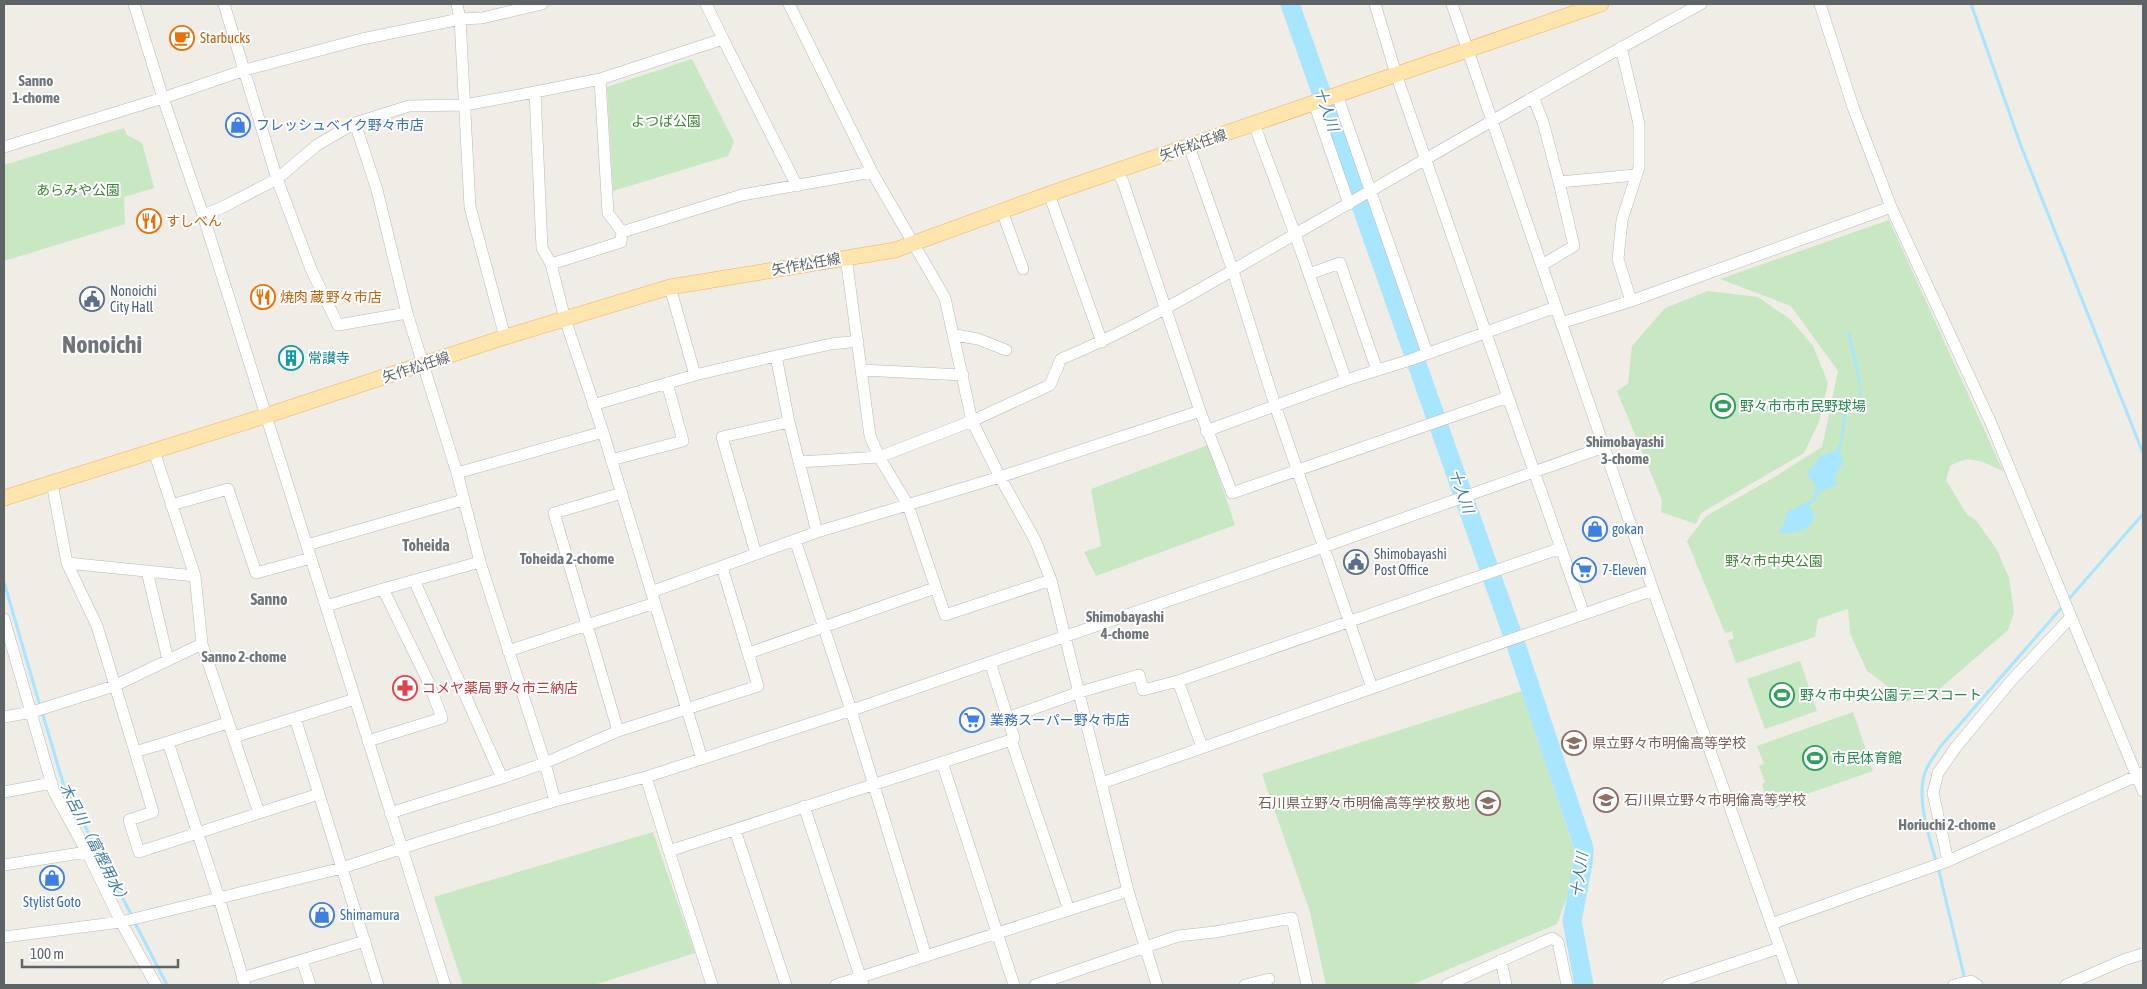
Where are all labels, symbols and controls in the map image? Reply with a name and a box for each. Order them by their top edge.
cafe icon: Starbucks [169,25,195,51]
place label: Starbucks [200,30,250,46]
district label: Sanno 1-chome [12,72,60,106]
water label: 十人川 [1312,85,1343,135]
shop icon: フレッシュベイク野々市店 [225,112,251,138]
park label: よつば公園 [631,113,701,129]
place label: フレッシュベイク野々市店 [256,117,424,133]
street label: 矢作松任線 [1157,126,1229,164]
park label: あらみや公園 [36,182,120,198]
restaurant icon: すしべん [136,208,162,234]
place label: すしべん [166,213,222,229]
street label: 矢作松任線 [770,250,842,278]
place label: Nonoichi City Hall [110,283,157,315]
restaurant icon: 焼肉 蔵 野々市店 [250,284,276,310]
public building icon: Nonoichi City Hall [79,286,105,312]
place label: 焼肉 蔵 野々市店 [280,289,382,305]
district label: Nonoichi [62,331,142,358]
building icon: 常讃寺 [278,345,304,371]
street label: 矢作松任線 [380,349,452,385]
place label: 常讃寺 [308,350,350,366]
sports icon: 野々市市市民野球場 [1710,393,1736,419]
place label: 野々市市市民野球場 [1740,398,1866,414]
district label: Shimobayashi 3-chome [1586,433,1664,467]
water label: 十人川 [1447,467,1478,517]
shop icon: gokan [1582,516,1608,542]
place label: gokan [1612,521,1644,537]
district label: Toheida [402,536,450,554]
place label: Shimobayashi Post Office [1374,546,1447,578]
public building icon: Shimobayashi Post Office [1343,549,1369,575]
district label: Toheida 2-chome [520,550,615,567]
park label: 野々市中央公園 [1725,553,1823,569]
supermarket icon: 7-Eleven [1571,557,1597,583]
place label: 7-Eleven [1602,562,1647,578]
district label: Sanno [250,590,288,608]
district label: Shimobayashi 4-chome [1086,608,1164,642]
district label: Sanno 2-chome [201,648,287,665]
pharmacy icon: コメヤ薬局 野々市三納店 [392,675,418,701]
place label: コメヤ薬局 野々市三納店 [422,680,578,696]
sports icon: 野々市中央公園テニスコート [1769,682,1795,708]
place label: 野々市中央公園テニスコート [1800,687,1982,703]
supermarket icon: 業務スーパー野々市店 [959,707,985,733]
place label: 業務スーパー野々市店 [990,712,1130,728]
school or university icon: 県立野々市明倫高等学校 [1561,730,1587,756]
place label: 県立野々市明倫高等学校 [1592,735,1746,751]
sports icon: 市民体育館 [1802,745,1828,771]
place label: 市民体育館 [1832,750,1902,766]
water label: 木呂川（富樫用水） [57,780,133,908]
school or university icon: 石川県立野々市明倫高等学校 [1593,787,1619,813]
school or university icon: 石川県立野々市明倫高等学校 敷地 [1475,790,1501,816]
place label: 石川県立野々市明倫高等学校 [1624,792,1806,808]
place label: 石川県立野々市明倫高等学校 敷地 [1258,795,1470,811]
district label: Horiuchi 2-chome [1898,816,1996,833]
water label: 十人川 [1567,850,1591,898]
shop icon: Stylist Goto [39,865,65,891]
place label: Stylist Goto [23,894,81,910]
shop icon: Shimamura [309,902,335,928]
place label: Shimamura [340,907,400,923]
scale bar [22,936,179,968]
text: 100 m [30,945,64,962]

